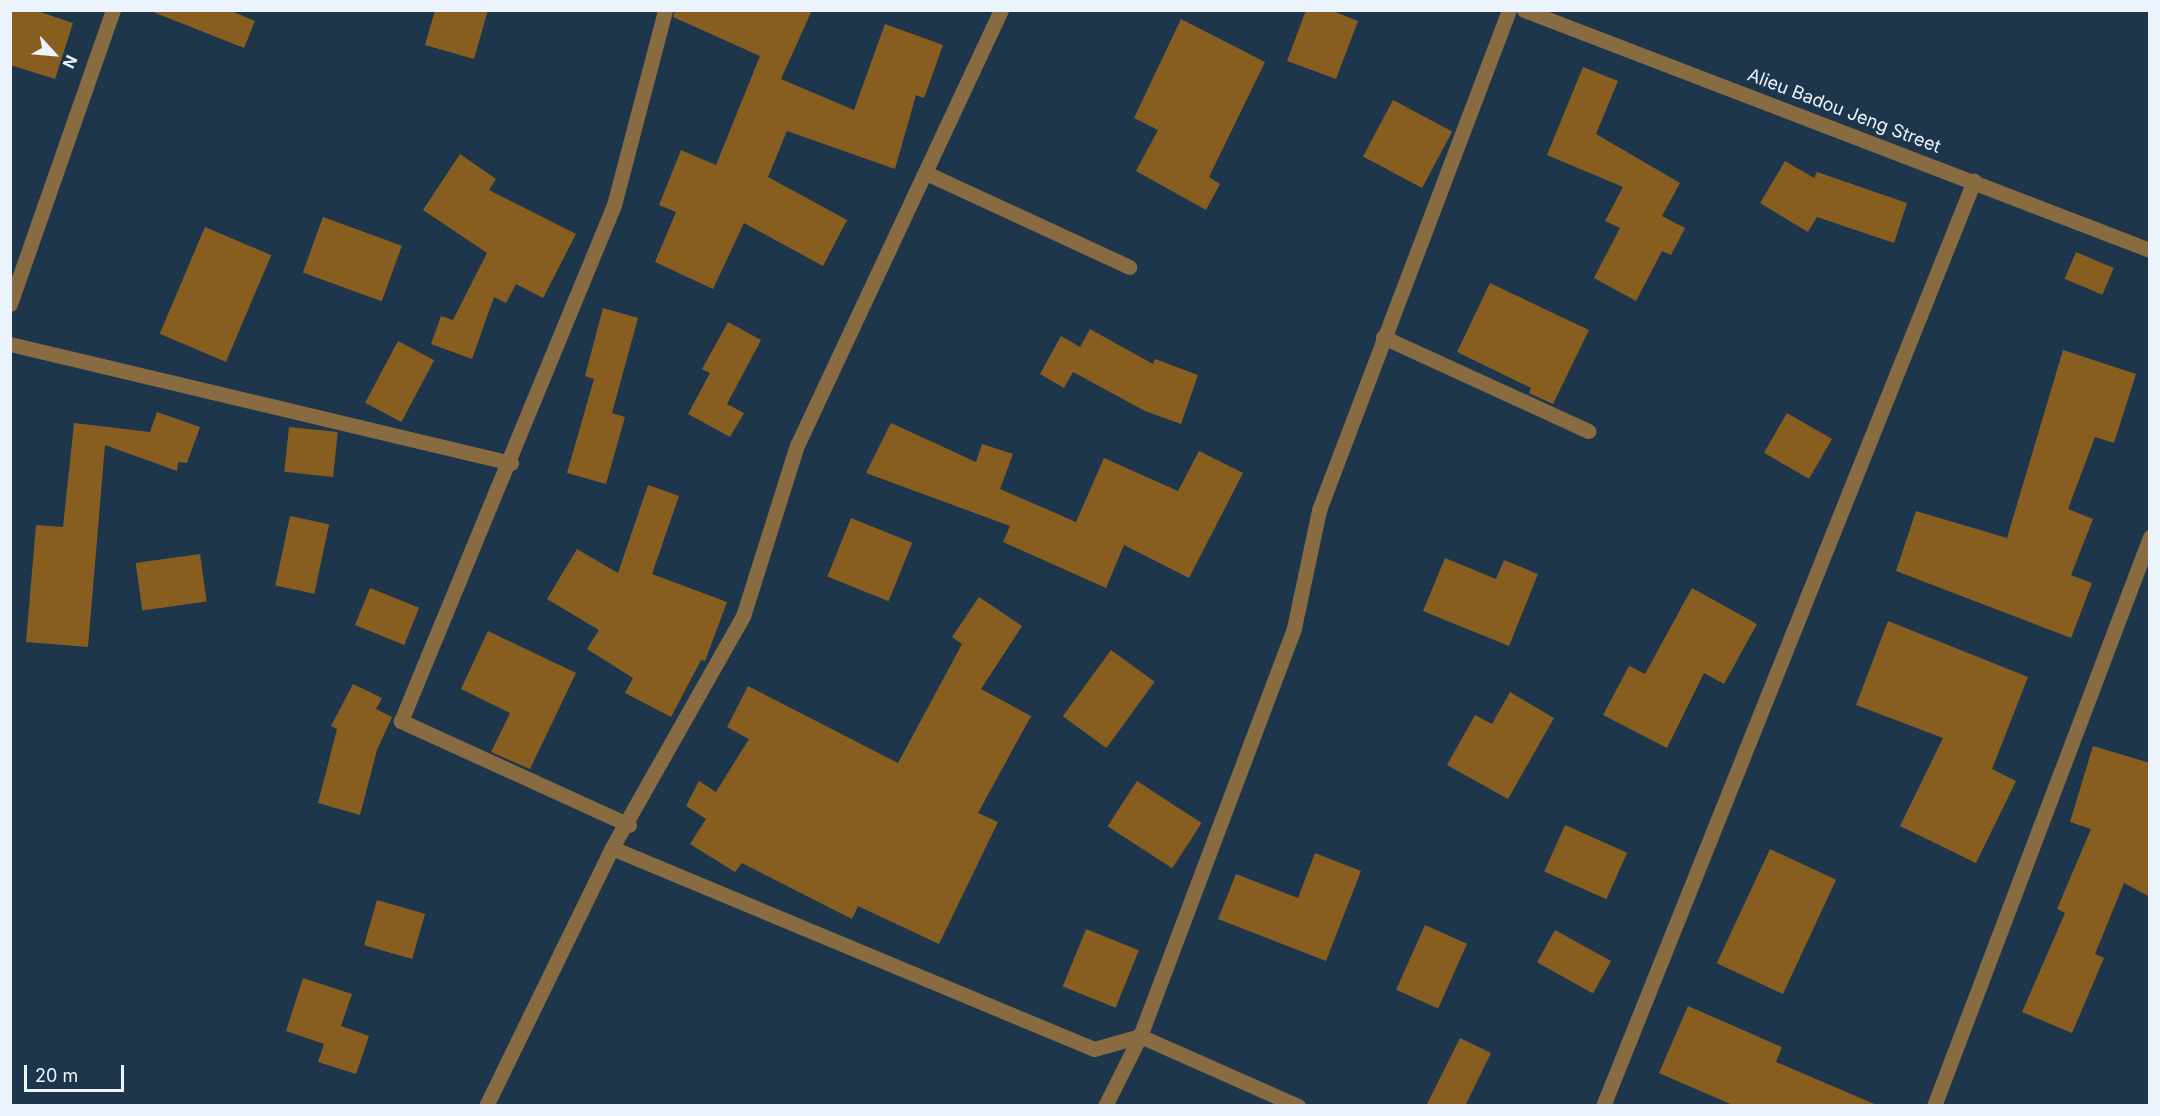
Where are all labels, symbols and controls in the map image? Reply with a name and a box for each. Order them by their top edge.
north arrow [24,24,84,84]
text: N [59,52,82,72]
street label: Alieu Badou Jeng Street [1744,64,1944,158]
scale bar [27,1053,128,1091]
text: 20 m [35,1065,78,1086]

